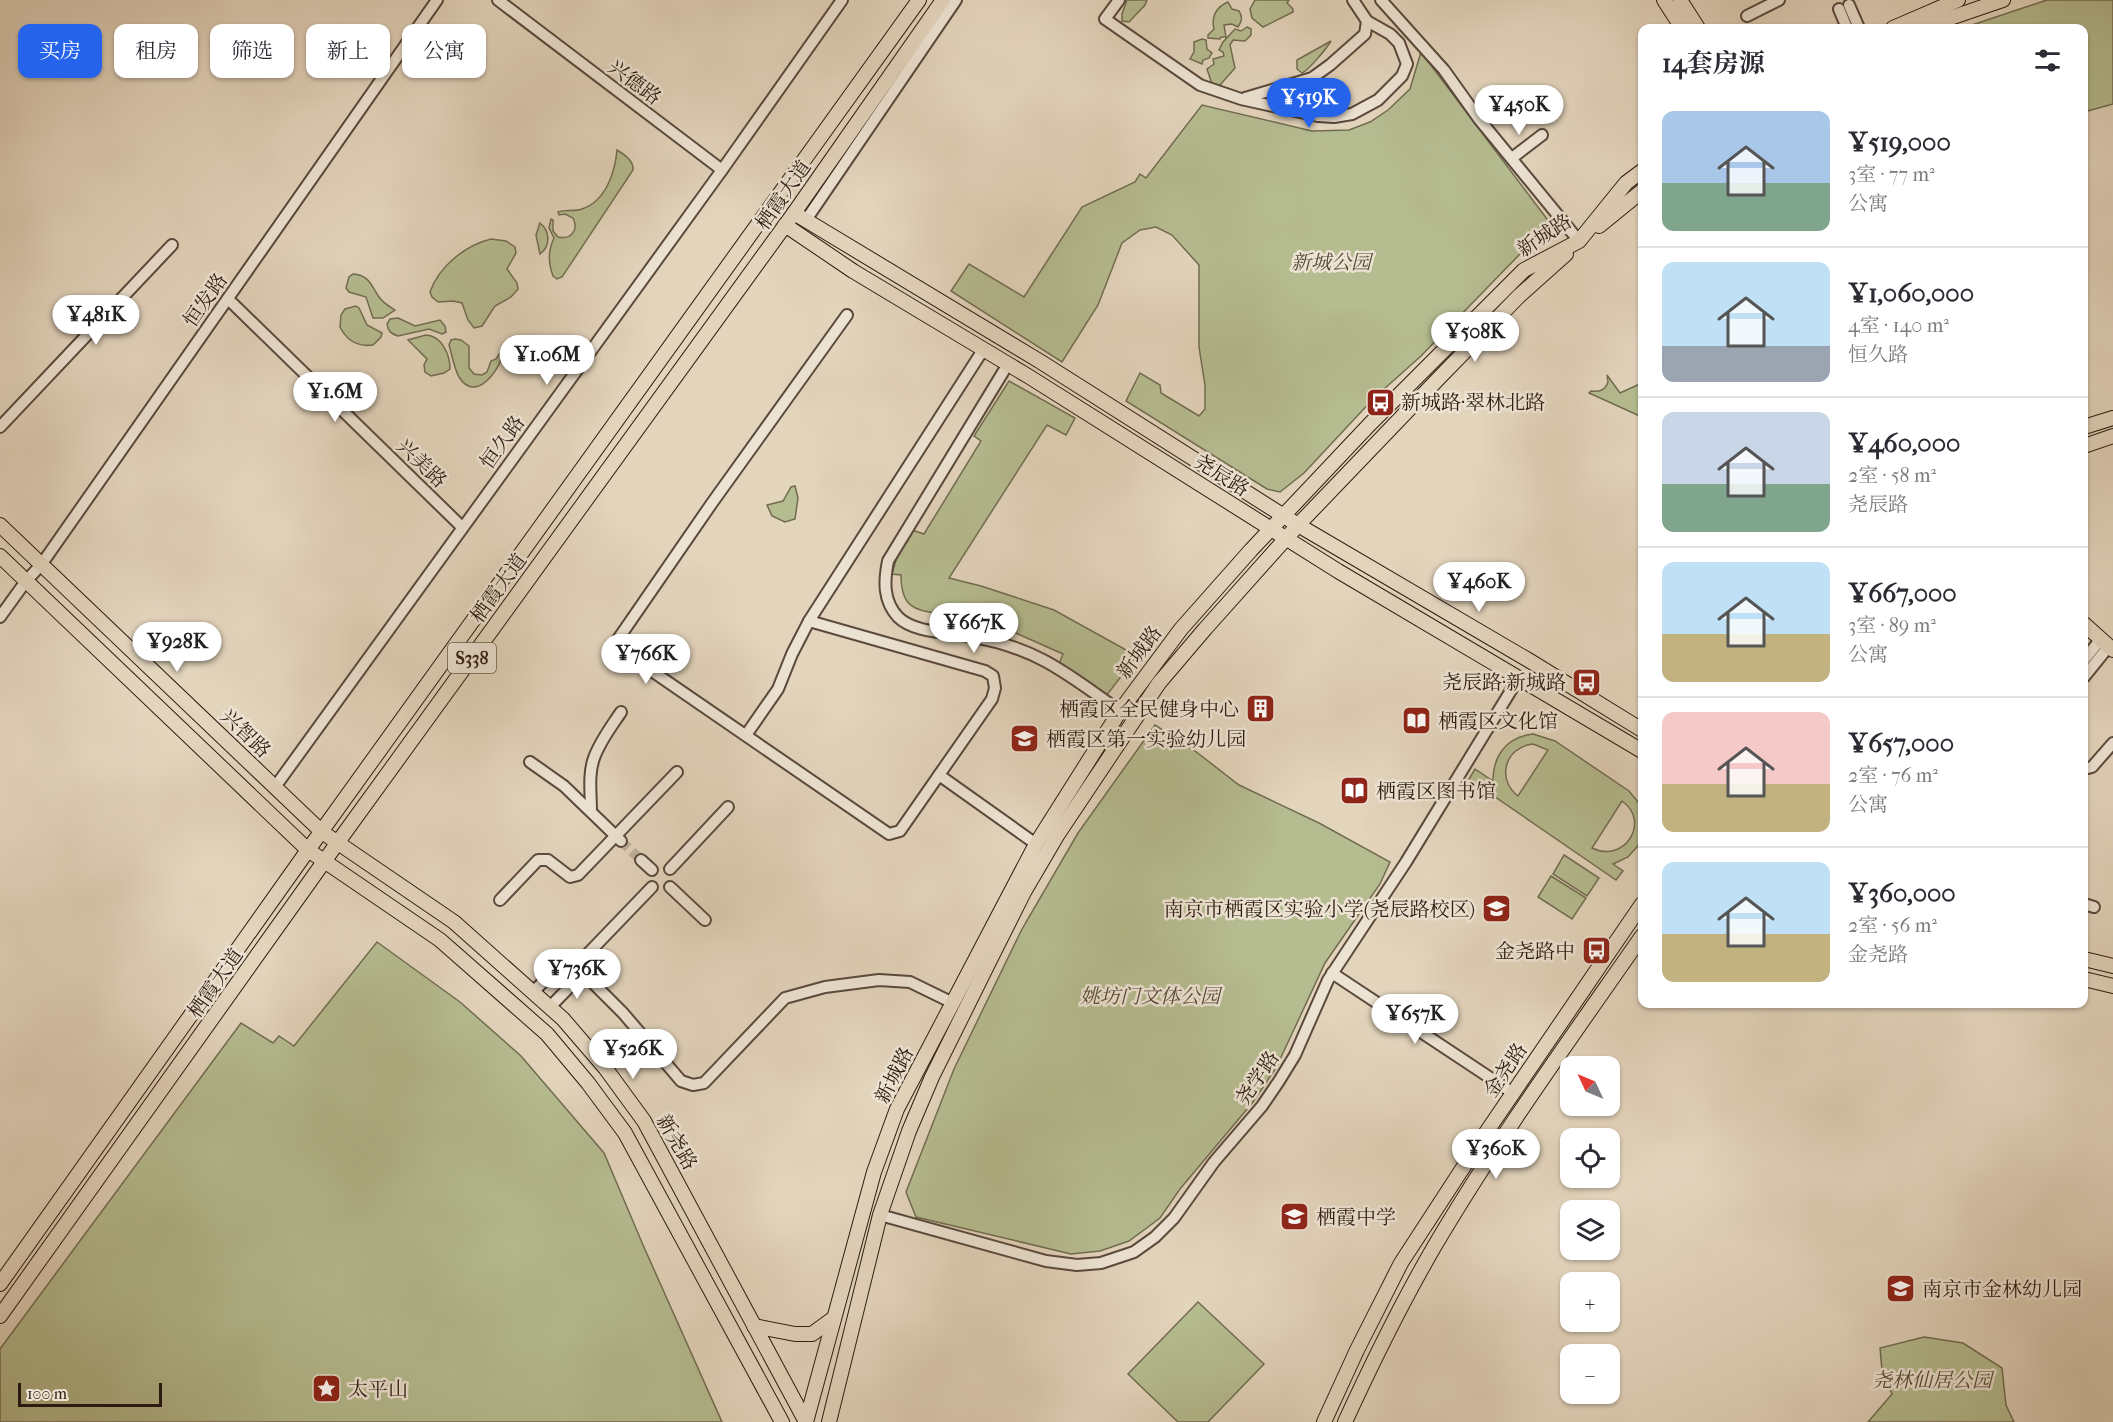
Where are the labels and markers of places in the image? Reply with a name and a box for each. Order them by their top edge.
pin: ¥519K [1267,78,1351,129]
pin: ¥450K [1477,85,1561,136]
pin: ¥481K [54,295,138,346]
pin: ¥508K [1433,312,1517,363]
pin: ¥1.06M [498,335,596,386]
pin: ¥1.6M [293,372,377,423]
bus stop icon: 新城路·翠林北路 [1364,386,1396,418]
place label: 新城路·翠林北路 [1401,391,1545,414]
pin: ¥460K [1437,562,1521,613]
pin: ¥667K [932,603,1016,654]
pin: ¥928K [135,622,219,673]
pin: ¥766K [604,634,688,685]
bus stop icon: 尧辰路·新城路 [1571,666,1603,698]
place label: 尧辰路·新城路 [1442,671,1566,694]
building icon: 栖霞区全民健身中心 [1244,693,1276,725]
place label: 栖霞区全民健身中心 [1059,698,1239,721]
library icon: 栖霞区文化馆 [1401,705,1433,737]
place label: 栖霞区文化馆 [1438,710,1558,733]
school or university icon: 栖霞区第一实验幼儿园 [1009,723,1041,755]
place label: 栖霞区第一实验幼儿园 [1046,728,1246,751]
library icon: 栖霞区图书馆 [1339,775,1371,807]
place label: 栖霞区图书馆 [1376,780,1496,803]
school or university icon: 南京市栖霞区实验小学(尧辰路校区) [1480,893,1512,925]
place label: 南京市栖霞区实验小学(尧辰路校区) [1164,898,1475,921]
bus stop icon: 金尧路中 [1580,935,1612,967]
place label: 金尧路中 [1495,940,1575,963]
pin: ¥736K [535,949,619,1000]
pin: ¥657K [1373,994,1457,1045]
pin: ¥526K [591,1029,675,1080]
pin: ¥360K [1454,1129,1538,1180]
school or university icon: 栖霞中学 [1279,1201,1311,1233]
place label: 栖霞中学 [1316,1206,1396,1229]
school or university icon: 南京市金林幼儿园 [1885,1273,1917,1305]
place label: 南京市金林幼儿园 [1922,1278,2082,1301]
place icon: 太平山 [311,1373,343,1405]
place label: 太平山 [348,1378,408,1401]

